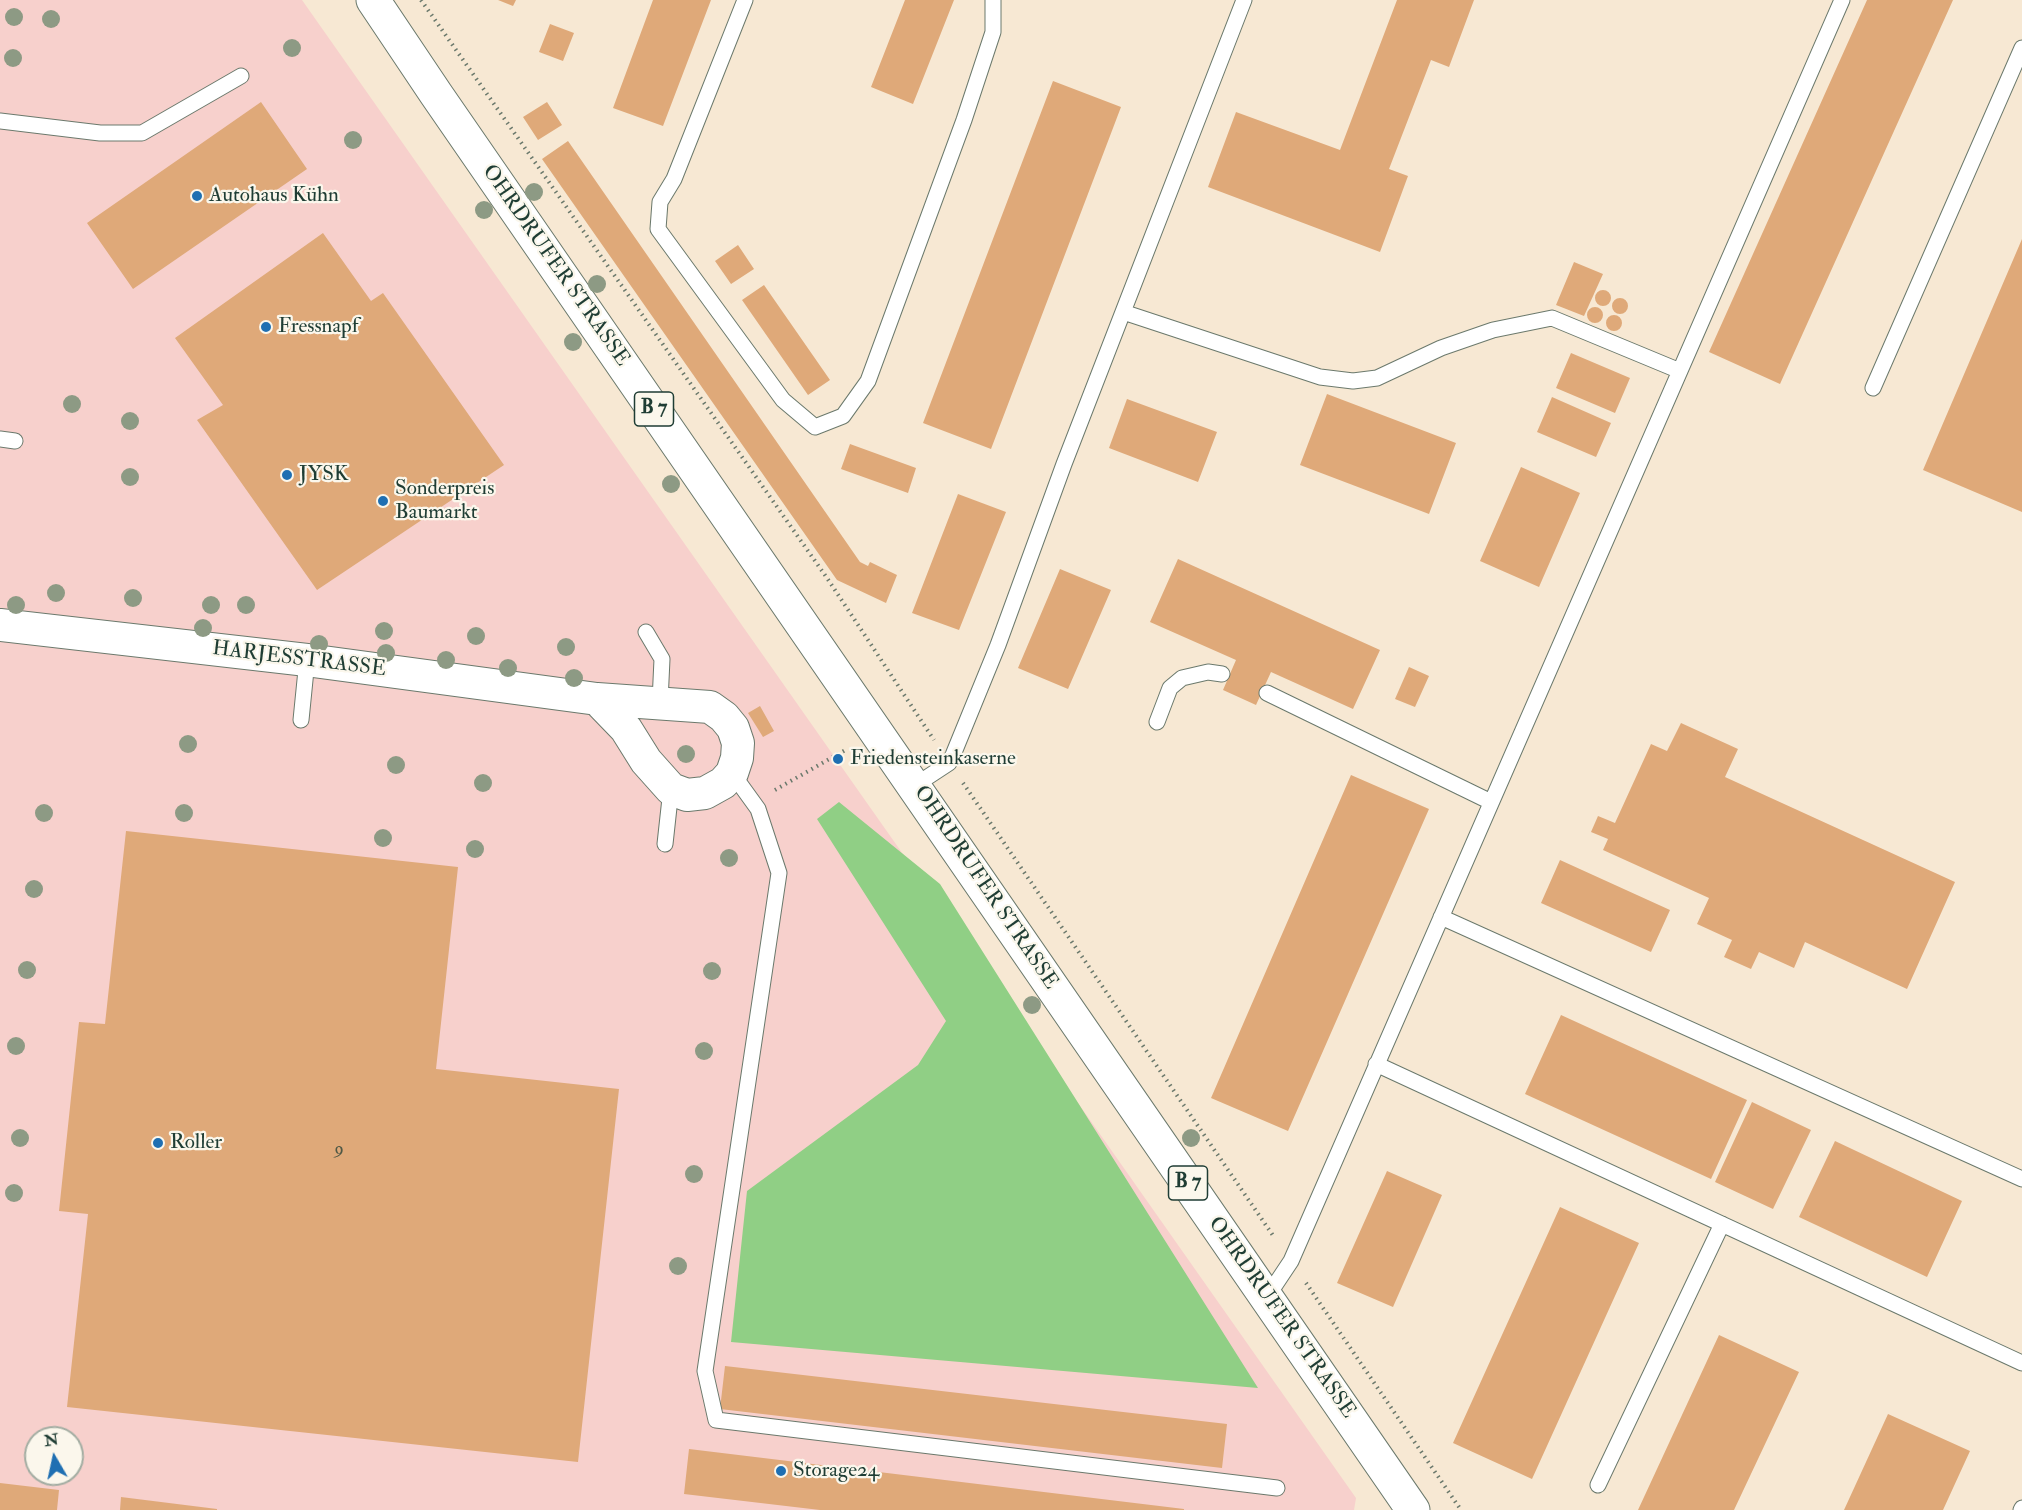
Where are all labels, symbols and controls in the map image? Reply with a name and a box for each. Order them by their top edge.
street label: OHRDRUFER STRASSE [476,160,634,372]
place label: Autohaus Kühn [209,183,339,209]
marker: Autohaus Kühn [190,189,204,203]
place label: Fressnapf [278,314,358,340]
marker: Fressnapf [259,320,273,334]
road number: B 7 [634,392,674,426]
place label: JYSK [299,462,349,488]
marker: JYSK [280,468,294,482]
place label: Sonderpreis Baumarkt [395,476,494,526]
marker: Sonderpreis Baumarkt [376,494,390,508]
street label: HARJESSTRASSE [211,637,387,683]
place label: Friedensteinkaserne [850,746,1016,772]
marker: Friedensteinkaserne [831,752,845,766]
street label: OHRDRUFER STRASSE [907,781,1063,995]
place label: Roller [170,1130,222,1156]
marker: Roller [151,1136,165,1150]
house number: 9 [334,1139,344,1161]
road number: B 7 [1168,1166,1208,1200]
street label: OHRDRUFER STRASSE [1202,1212,1360,1424]
north arrow [24,1426,84,1486]
text: N [43,1429,60,1451]
place label: Storage24 [793,1458,879,1484]
marker: Storage24 [774,1464,788,1478]

